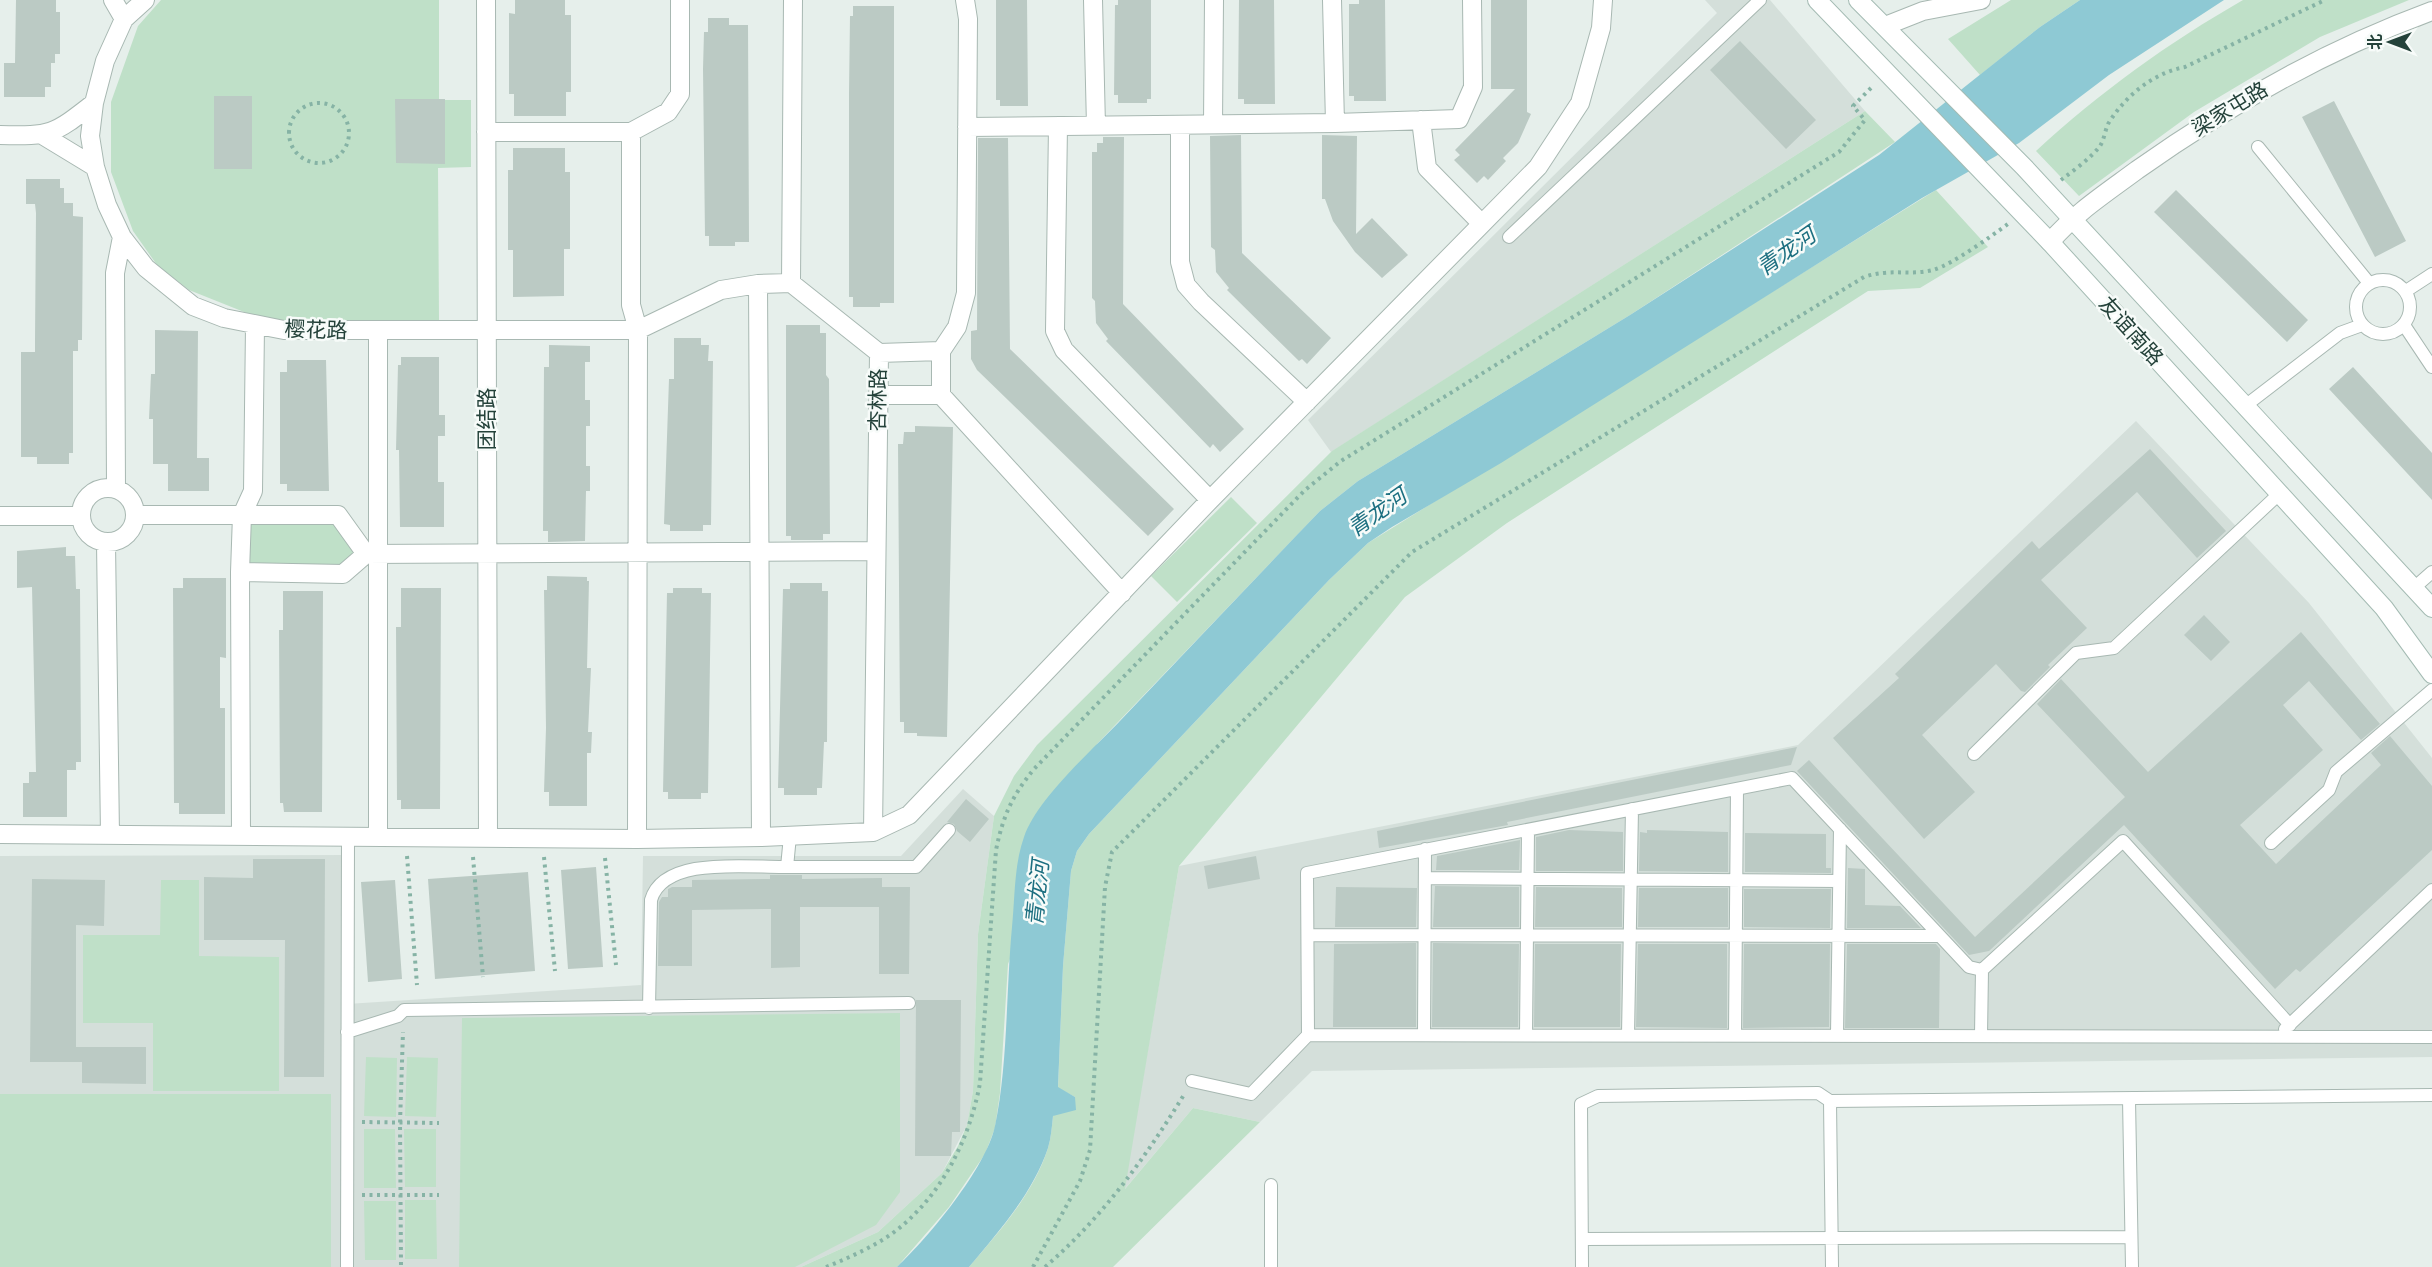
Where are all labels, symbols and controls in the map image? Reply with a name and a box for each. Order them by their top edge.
north arrow [2360,12,2420,72]
text: 北 [2365,34,2386,50]
street label: 梁家屯路 [2187,75,2273,142]
water label: 青龙河 [1751,218,1824,281]
street label: 友谊南路 [2093,290,2170,371]
street label: 樱花路 [284,315,348,344]
street label: 杏林路 [863,368,892,432]
street label: 团结路 [473,388,500,451]
water label: 青龙河 [1342,479,1415,542]
water label: 青龙河 [1020,855,1055,927]

